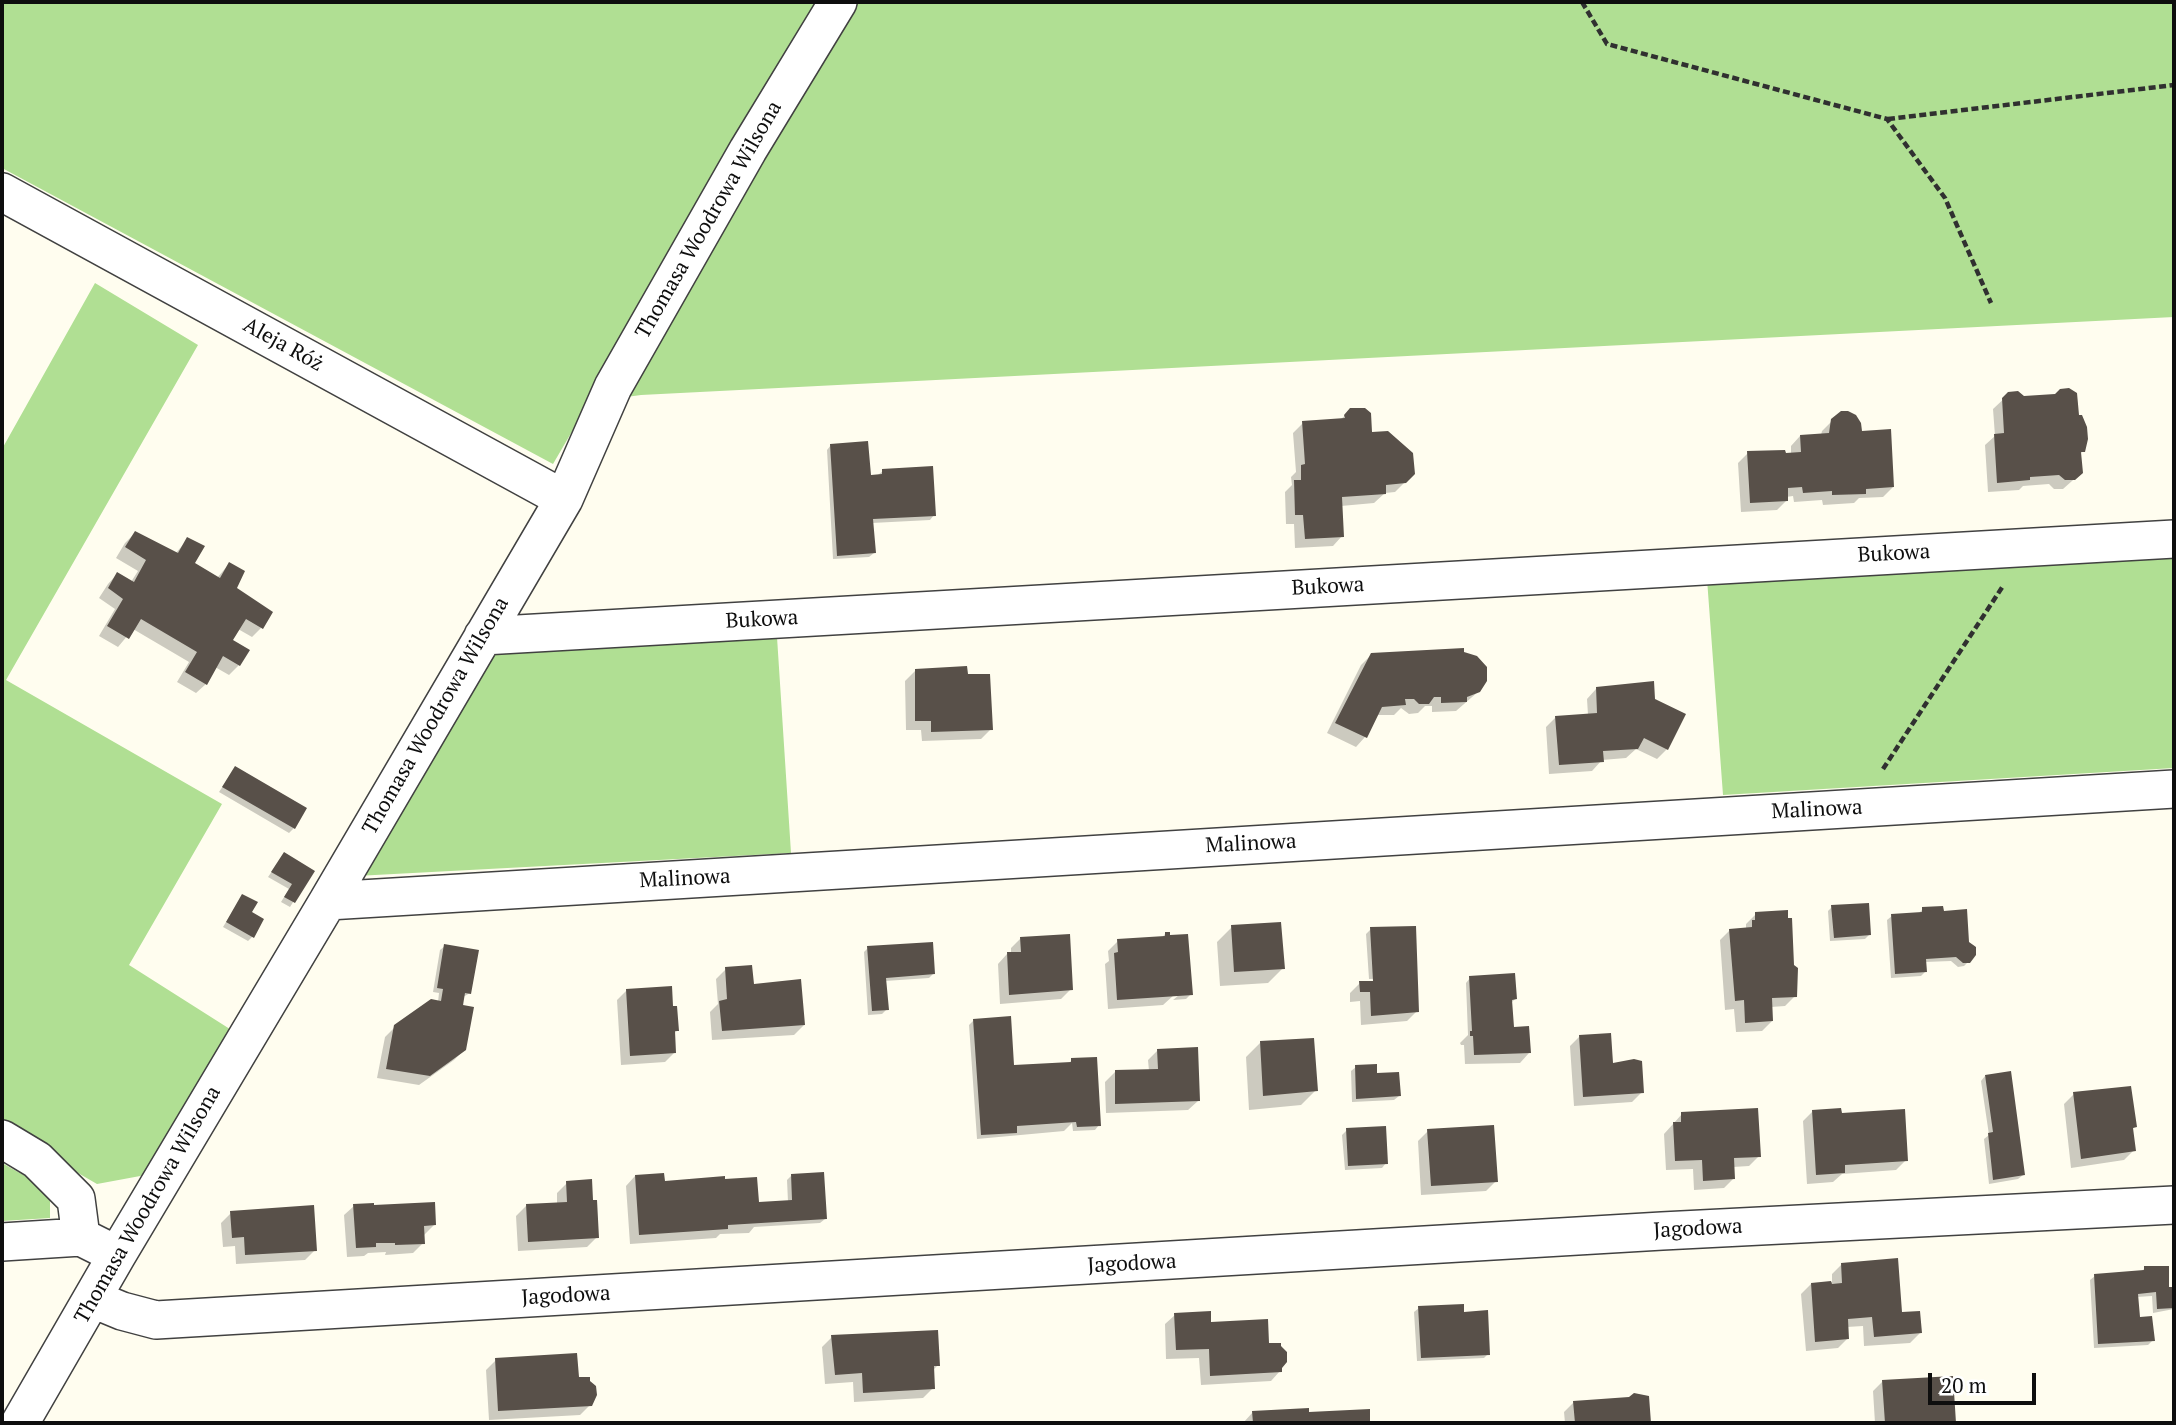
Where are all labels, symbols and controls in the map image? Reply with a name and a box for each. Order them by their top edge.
street label: Thomasa Woodrowa Wilsona [631,97,787,343]
street label: Aleja Róż [239,313,327,377]
street label: Bukowa [1857,540,1931,568]
street label: Bukowa [1291,573,1365,601]
street label: Thomasa Woodrowa Wilsona [358,593,514,839]
street label: Bukowa [725,606,799,634]
street label: Malinowa [1771,795,1863,825]
street label: Malinowa [1205,829,1297,859]
street label: Malinowa [639,864,731,894]
street label: Thomasa Woodrowa Wilsona [70,1082,226,1328]
street label: Jagodowa [1653,1214,1743,1244]
street label: Jagodowa [1087,1249,1177,1279]
street label: Jagodowa [521,1281,611,1311]
scale bar [1931,1358,2039,1402]
text: 20 m [1941,1371,1987,1399]

